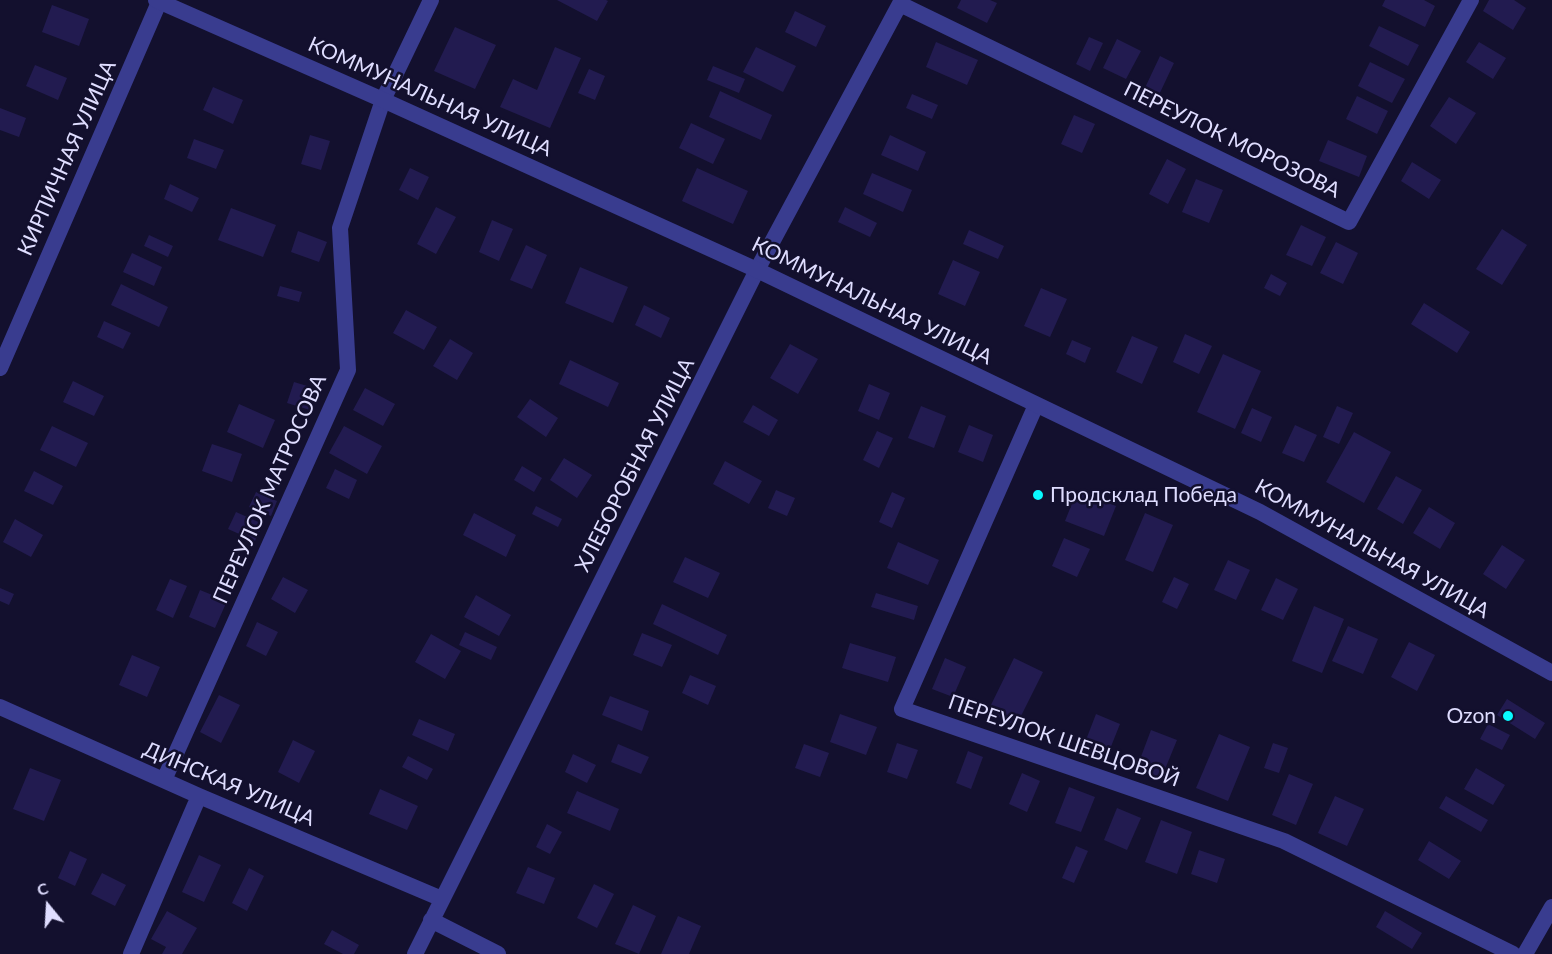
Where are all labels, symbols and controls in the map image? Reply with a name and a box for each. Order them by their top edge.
street label: КОММУНАЛЬНАЯ УЛИЦА [304,32,556,162]
street label: КИРПИЧНАЯ УЛИЦА [13,56,121,260]
street label: ПЕРЕУЛОК МОРОЗОВА [1120,77,1344,203]
street label: КОММУНАЛЬНАЯ УЛИЦА [748,232,996,370]
street label: ХЛЕБОРОБНАЯ УЛИЦА [570,354,700,576]
street label: ПЕРЕУЛОК МАТРОСОВА [208,371,332,607]
street label: КОММУНАЛЬНАЯ УЛИЦА [1250,474,1494,624]
place label: Продсклад Победа [1050,482,1237,508]
marker: Продсклад Победа [1031,488,1045,502]
street label: ПЕРЕУЛОК ШЕВЦОВОЙ [945,689,1183,793]
place label: Ozon [1447,703,1496,729]
marker: Ozon [1501,709,1515,723]
street label: ДИНСКАЯ УЛИЦА [139,736,319,832]
north arrow [18,876,78,936]
text: С [34,878,50,899]

